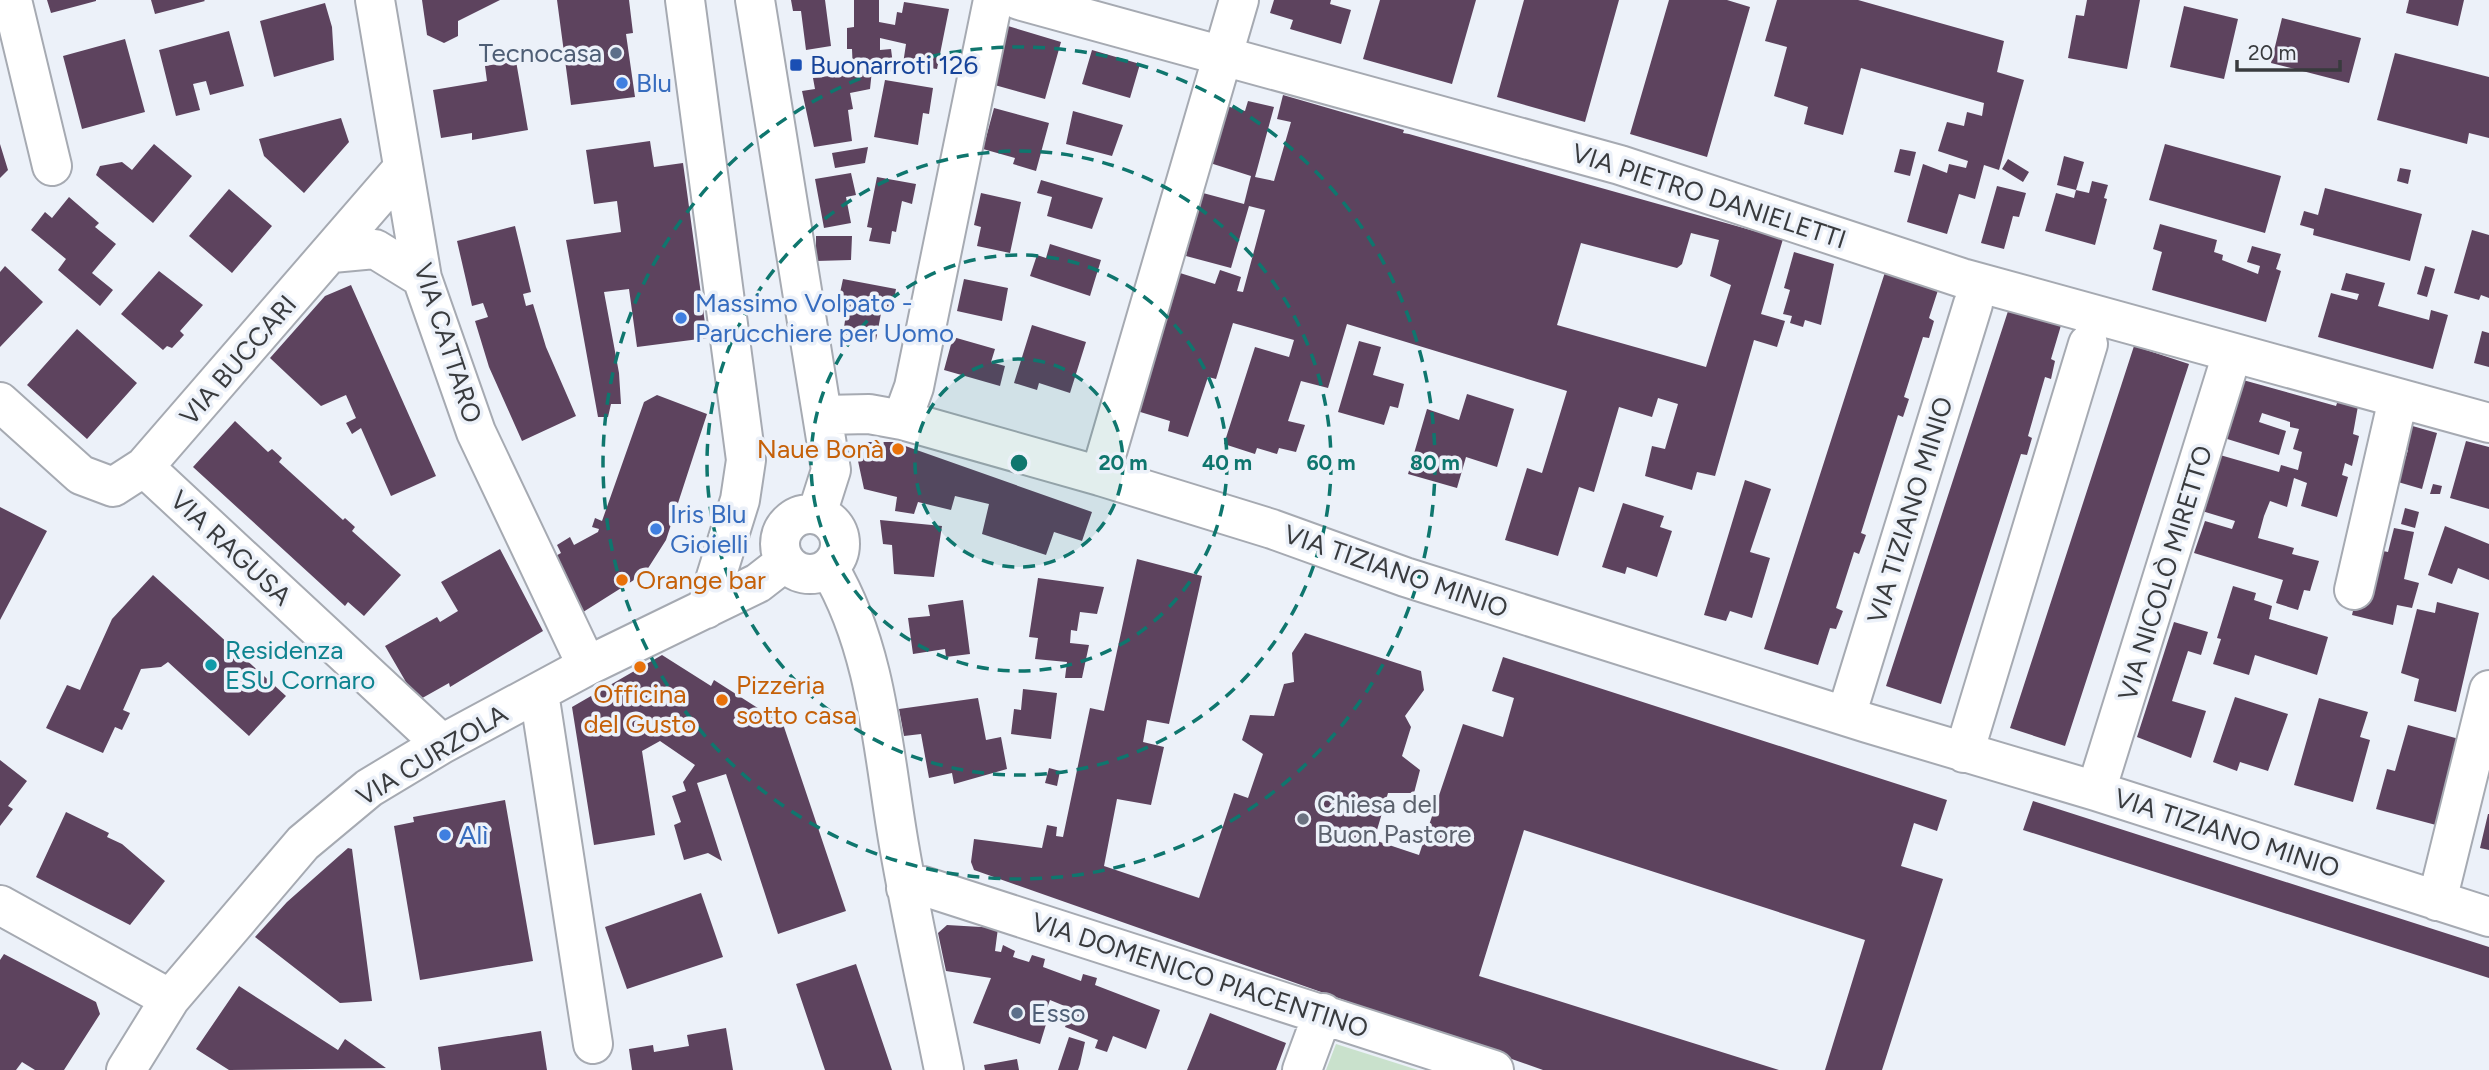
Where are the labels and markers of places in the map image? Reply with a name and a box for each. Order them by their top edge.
place label: Tecnocasa [479,37,602,69]
marker: Tecnocasa [608,45,624,61]
place label: Buonarroti 126 [810,49,978,81]
marker: Buonarroti 126 [788,57,804,73]
place label: Blu [636,67,672,99]
marker: Blu [614,75,630,91]
place label: Massimo Volpato - Parucchiere per Uomo [695,287,954,349]
marker: Massimo Volpato - Parucchiere per Uomo [673,310,689,326]
place label: Naue Bonà [757,433,884,465]
marker: Naue Bonà [890,441,906,457]
centre of rings [1007,451,1031,475]
place label: Iris Blu Gioielli [670,498,749,560]
marker: Iris Blu Gioielli [648,521,664,537]
place label: Orange bar [636,564,766,596]
marker: Orange bar [614,572,630,588]
place label: Residenza ESU Cornaro [225,634,375,696]
marker: Residenza ESU Cornaro [203,657,219,673]
marker: Officina del Gusto [632,659,648,675]
place label: Pizzeria sotto casa [736,669,857,731]
place label: Officina del Gusto [584,678,696,740]
marker: Pizzeria sotto casa [714,692,730,708]
place label: Chiesa del Buon Pastore [1317,788,1471,850]
marker: Chiesa del Buon Pastore [1295,811,1311,827]
place label: Alì [459,819,488,851]
marker: Alì [437,827,453,843]
place label: Esso [1031,997,1086,1029]
marker: Esso [1009,1005,1025,1021]

